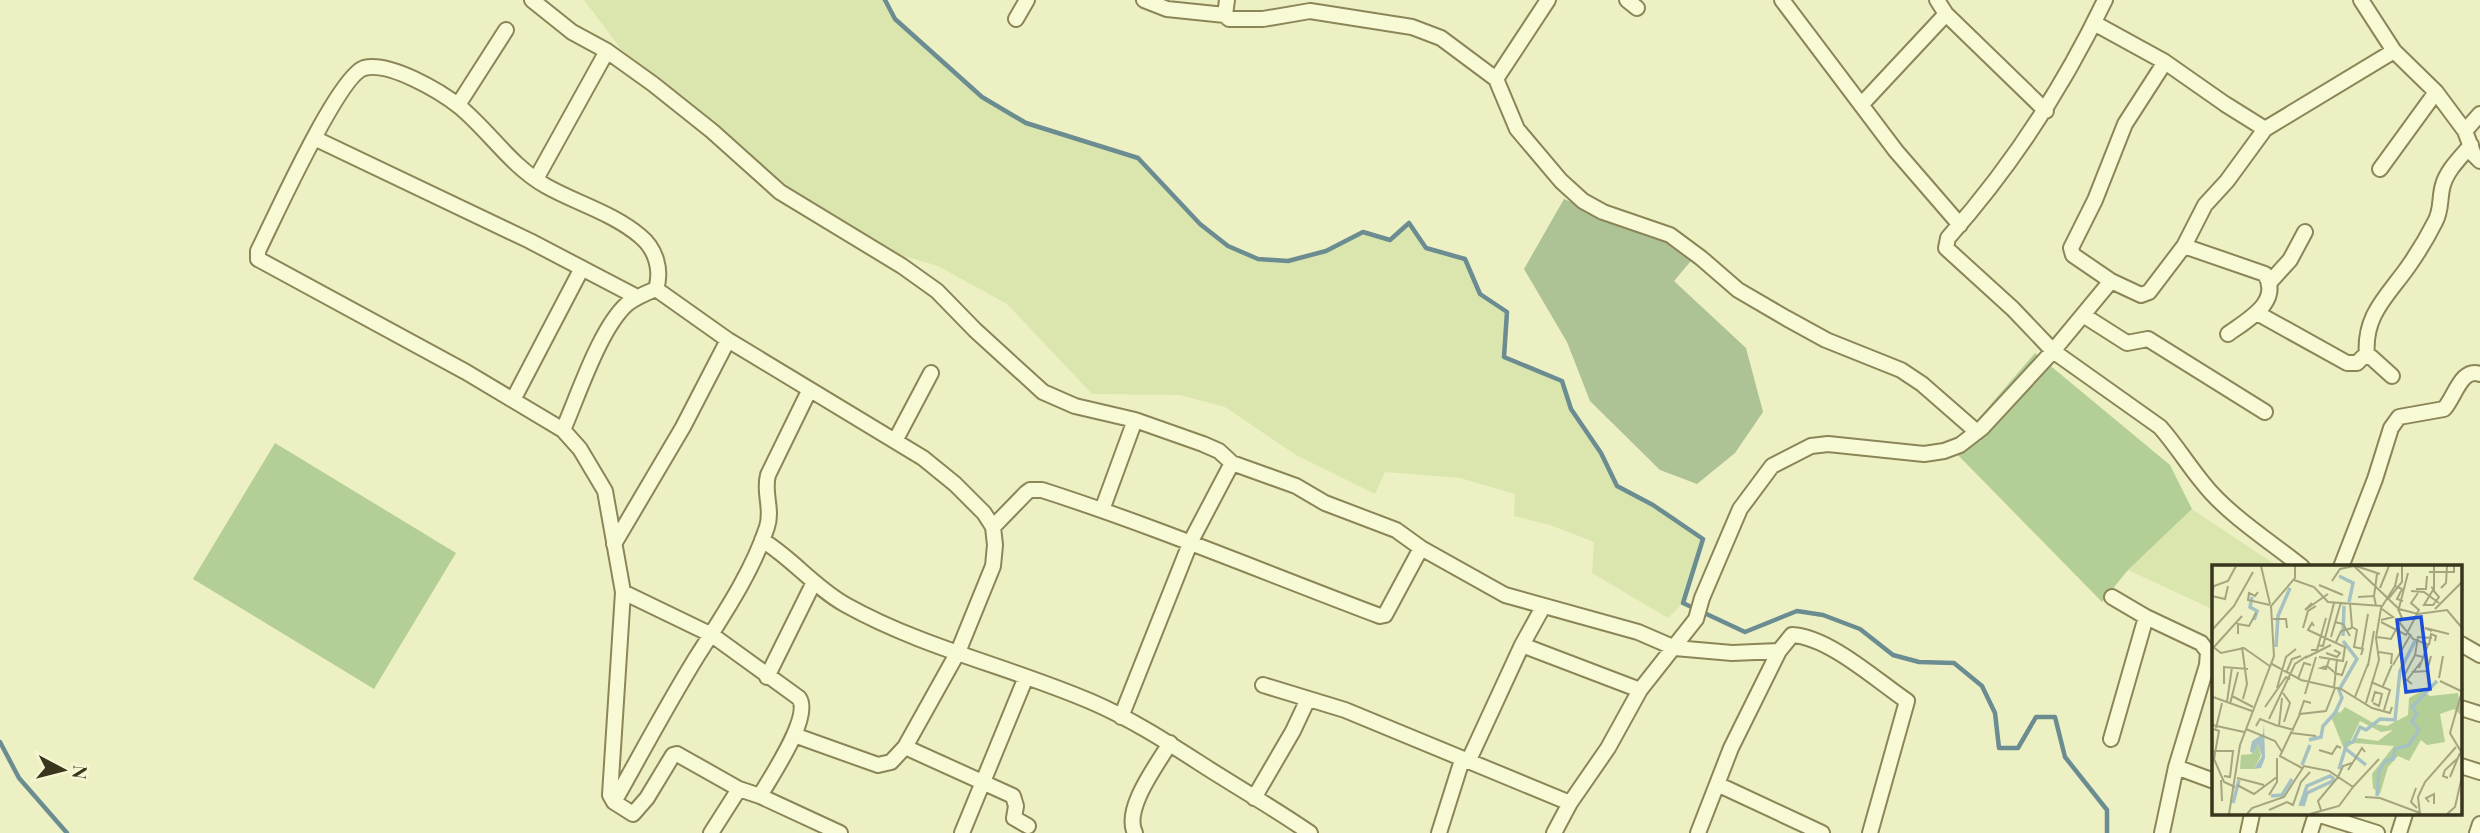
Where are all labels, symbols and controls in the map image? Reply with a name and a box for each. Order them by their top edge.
inset map [2212,565,2462,816]
north arrow [28,735,98,805]
text: N [67,764,95,781]

